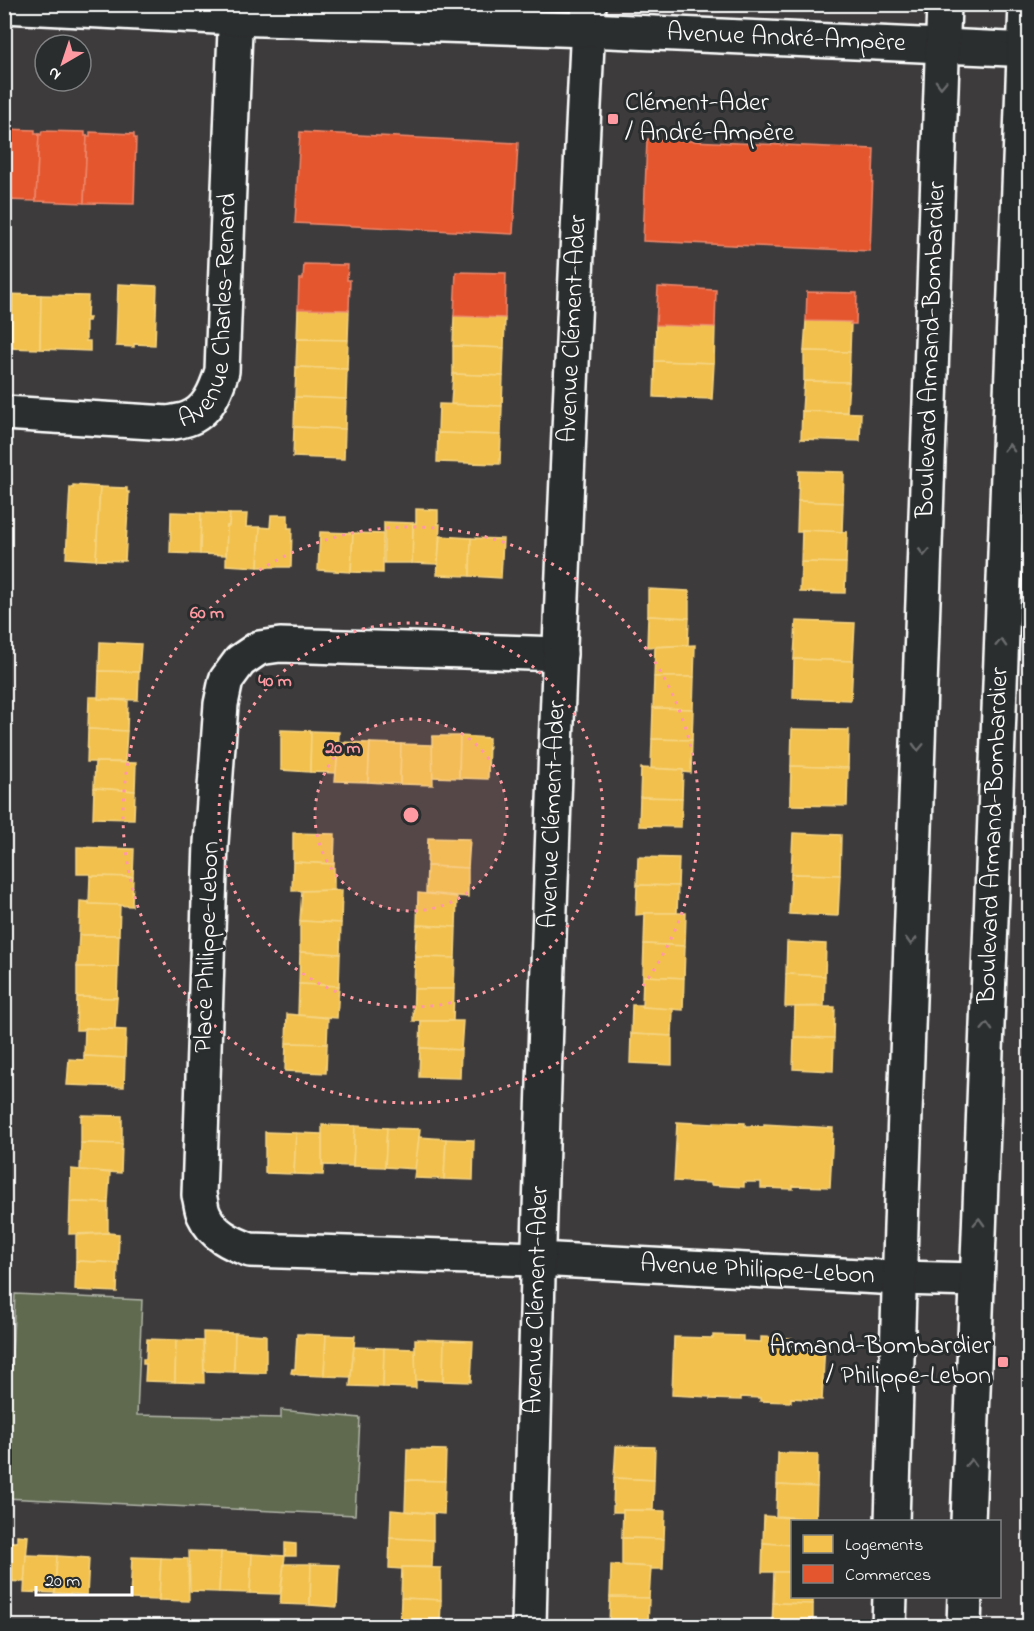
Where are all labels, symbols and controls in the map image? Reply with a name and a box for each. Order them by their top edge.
street label: Avenue André-Ampère [666,15,907,63]
north arrow [33,33,93,93]
text: N [43,60,67,86]
one-way arrow [935,79,947,88]
place label: Clément-Ader / André-Ampère [625,85,795,153]
marker: Clément-Ader / André-Ampère [606,112,620,126]
street label: Boulevard Armand-Bombardier [907,180,957,520]
street label: Avenue Charles-Renard [174,192,248,439]
street label: Avenue Clément-Ader [549,213,598,444]
one-way arrow [1002,444,1015,453]
one-way arrow [918,547,931,556]
text: 60 m [190,601,224,627]
one-way arrow [995,638,1008,647]
street label: Boulevard Armand-Bombardier [969,666,1020,1005]
text: 40 m [258,669,292,695]
street label: Avenue Clément-Ader [530,699,577,929]
text: 20 m [324,736,361,762]
one-way arrow [911,742,924,751]
centre of rings [401,805,421,825]
street label: Place Philippe-Lebon [185,840,231,1054]
one-way arrow [904,937,917,946]
one-way arrow [980,1022,993,1031]
street label: Avenue Clément-Ader [515,1185,560,1415]
one-way arrow [973,1217,985,1226]
street label: Avenue Philippe-Lebon [639,1245,876,1296]
place label: Armand-Bombardier / Philippe-Lebon [770,1328,992,1396]
marker: Armand-Bombardier / Philippe-Lebon [996,1355,1010,1369]
one-way arrow [964,1459,977,1468]
legend [791,1520,1001,1598]
text: Logements [845,1533,923,1560]
scale bar [36,1559,132,1597]
text: Commerces [845,1563,931,1589]
text: 20 m [45,1569,80,1595]

